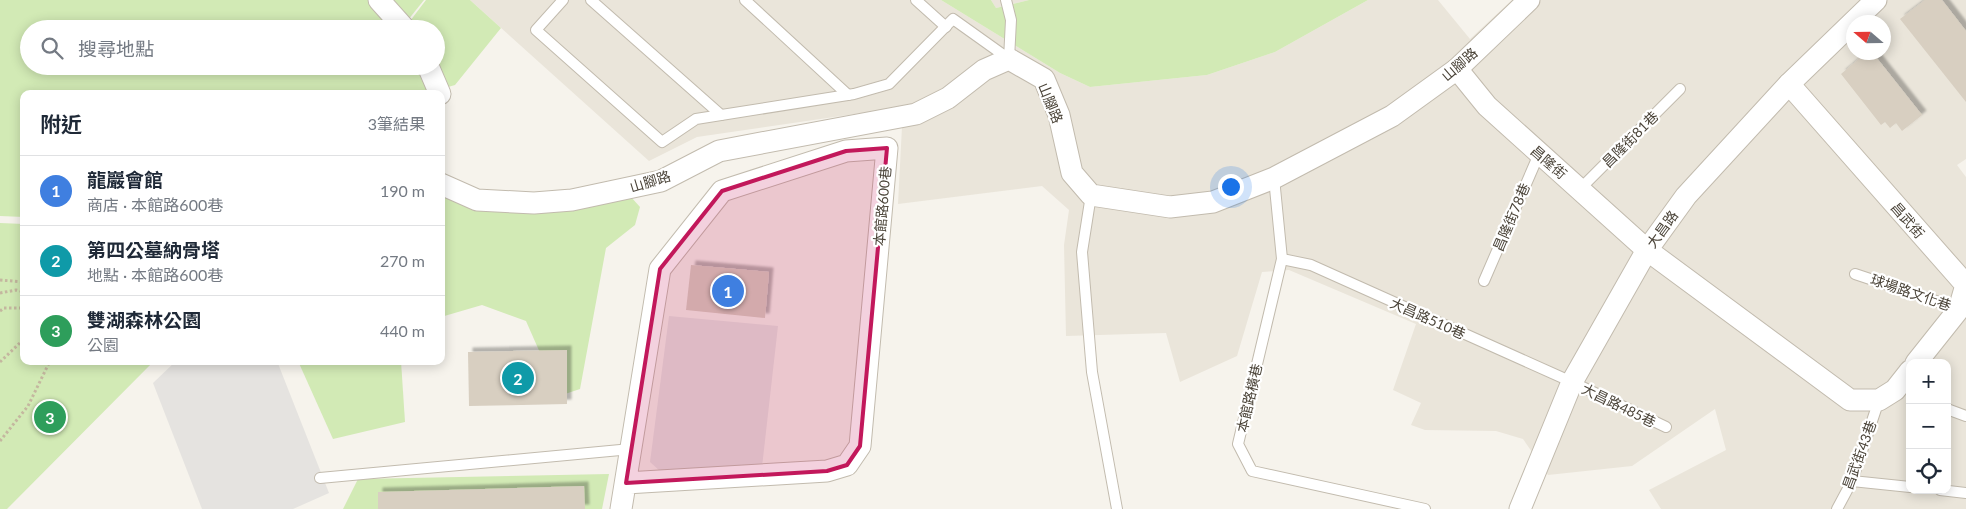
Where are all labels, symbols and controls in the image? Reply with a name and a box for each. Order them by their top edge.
north arrow [1846,15,1891,60]
search box [20,20,445,75]
icon: search [38,34,66,62]
text: 搜尋地點 [78,37,154,60]
street label: 山腳路 [1438,44,1480,84]
street label: 山腳路 [1035,80,1067,126]
street label: 昌隆街81巷 [1598,107,1662,171]
text: 附近 [40,111,82,136]
text: 3筆結果 [368,114,425,133]
street label: 昌隆街 [1528,142,1570,182]
street label: 本館路600巷 [870,165,894,247]
street label: 山腳路 [627,167,673,195]
text: 龍巖會館 [87,168,163,191]
your location [1218,174,1244,200]
street label: 昌隆街78巷 [1489,180,1533,254]
text: 1 [51,181,61,200]
text: 190 m [380,181,425,200]
text: 商店 · 本館路600巷 [87,195,223,214]
street label: 昌武街 [1888,199,1928,241]
street label: 大昌路 [1643,207,1681,251]
text: 第四公墓納骨塔 [87,238,220,261]
text: 2 [51,251,61,270]
text: 270 m [380,251,425,270]
text: 地點 · 本館路600巷 [87,265,223,284]
street label: 球場路文化巷 [1869,270,1953,314]
pin: 1 [712,272,744,310]
street label: 大昌路510巷 [1388,294,1468,342]
text: 雙湖森林公園 [87,308,201,331]
text: 3 [51,321,61,340]
text: 440 m [380,321,425,340]
text: 公園 [87,335,119,354]
pin: 2 [502,359,534,397]
map controls [1906,359,1951,494]
button: + [1906,359,1951,404]
street label: 本館路橫巷 [1233,362,1265,434]
street label: 大昌路485巷 [1579,380,1659,430]
pin: 3 [34,398,66,436]
button: − [1906,404,1951,449]
street label: 昌武街43巷 [1839,418,1879,492]
button: locate [1906,449,1951,494]

